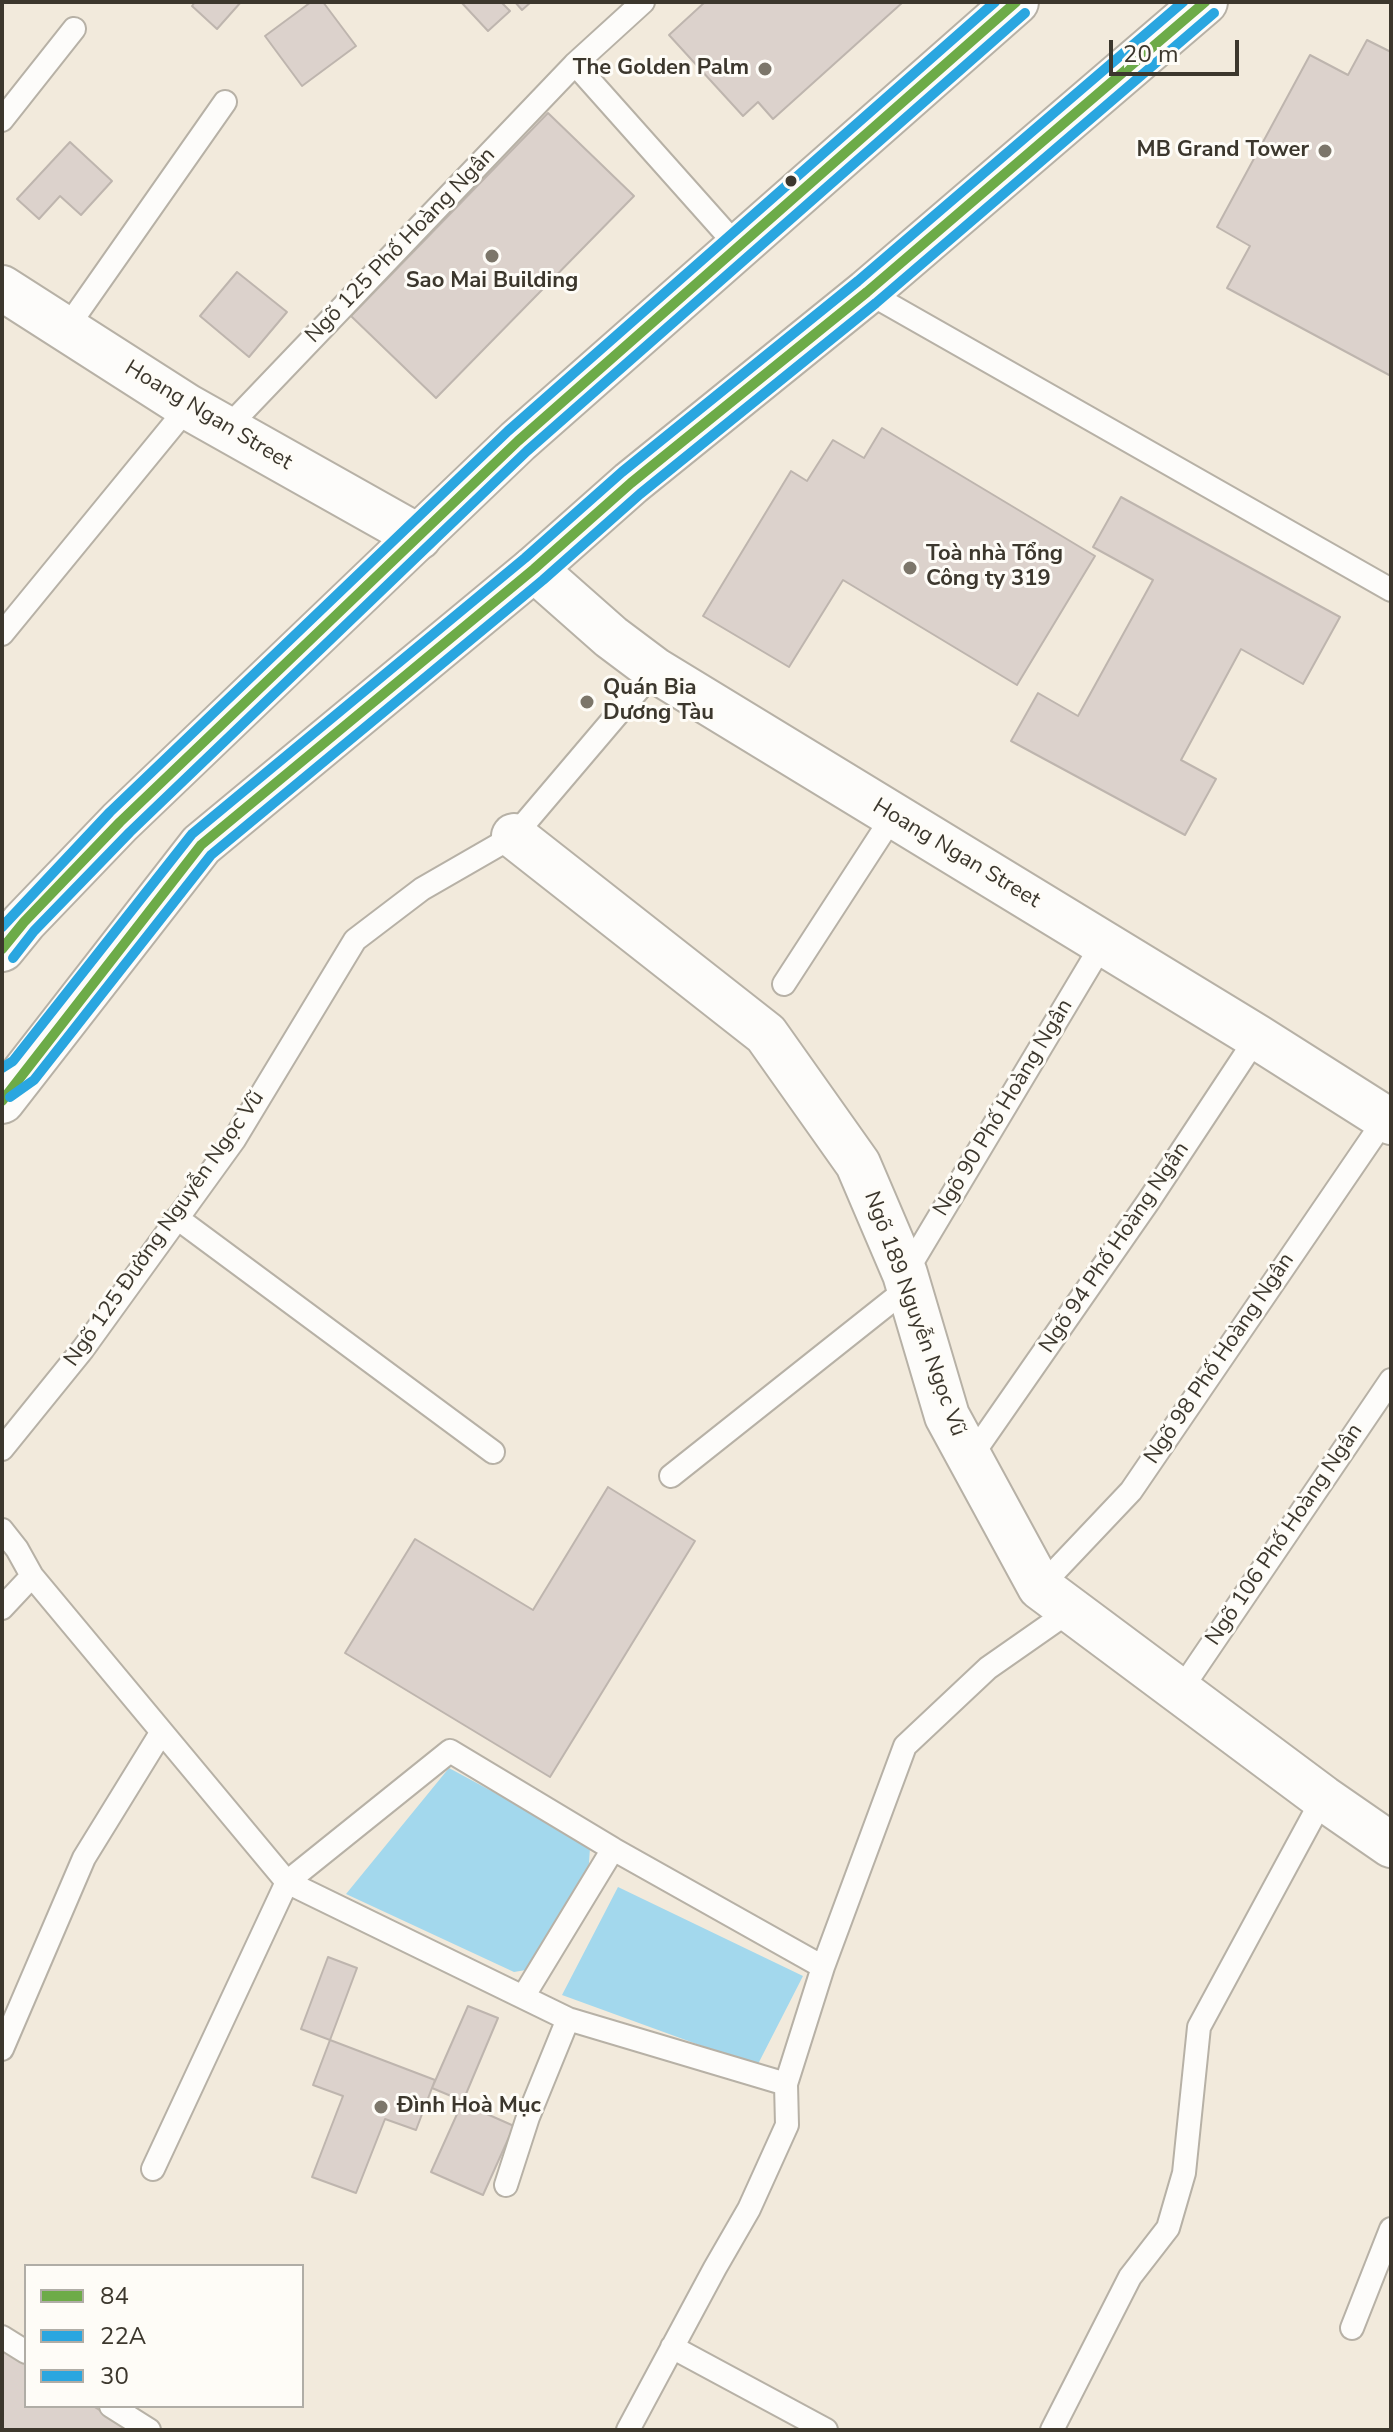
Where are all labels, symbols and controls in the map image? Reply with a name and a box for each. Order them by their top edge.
scale bar [1113,24,1243,74]
text: 20 m [1123,38,1179,70]
place label: The Golden Palm [573,56,749,82]
marker: The Golden Palm [756,60,774,78]
place label: MB Grand Tower [1137,138,1309,164]
marker: MB Grand Tower [1316,142,1334,160]
street label: Ngõ 125 Phố Hoàng Ngân [301,143,501,349]
unlabelled marker [783,173,799,189]
marker: Sao Mai Building [483,247,501,265]
place label: Sao Mai Building [406,269,578,295]
street label: Hoang Ngan Street [119,356,297,476]
place label: Toà nhà Tổng Công ty 319 [926,542,1063,594]
marker: Toà nhà Tổng Công ty 319 [901,559,919,577]
place label: Quán Bia Dương Tàu [603,676,714,728]
marker: Quán Bia Dương Tàu [578,693,596,711]
street label: Hoang Ngan Street [867,794,1045,914]
street label: Ngõ 90 Phố Hoàng Ngân [929,995,1079,1221]
street label: Ngõ 125 Đường Nguyễn Ngọc Vũ [59,1086,271,1372]
street label: Ngõ 94 Phố Hoàng Ngân [1035,1138,1195,1358]
street label: Ngõ 189 Nguyễn Ngọc Vũ [857,1188,971,1440]
street label: Ngõ 98 Phố Hoàng Ngân [1140,1249,1300,1469]
street label: Ngõ 106 Phố Hoàng Ngân [1201,1419,1369,1651]
place label: Đình Hoà Mục [397,2094,541,2120]
marker: Đình Hoà Mục [372,2098,390,2116]
legend [24,2264,304,2408]
text: 84 [100,2280,129,2312]
text: 22A [100,2320,146,2352]
text: 30 [100,2360,129,2392]

